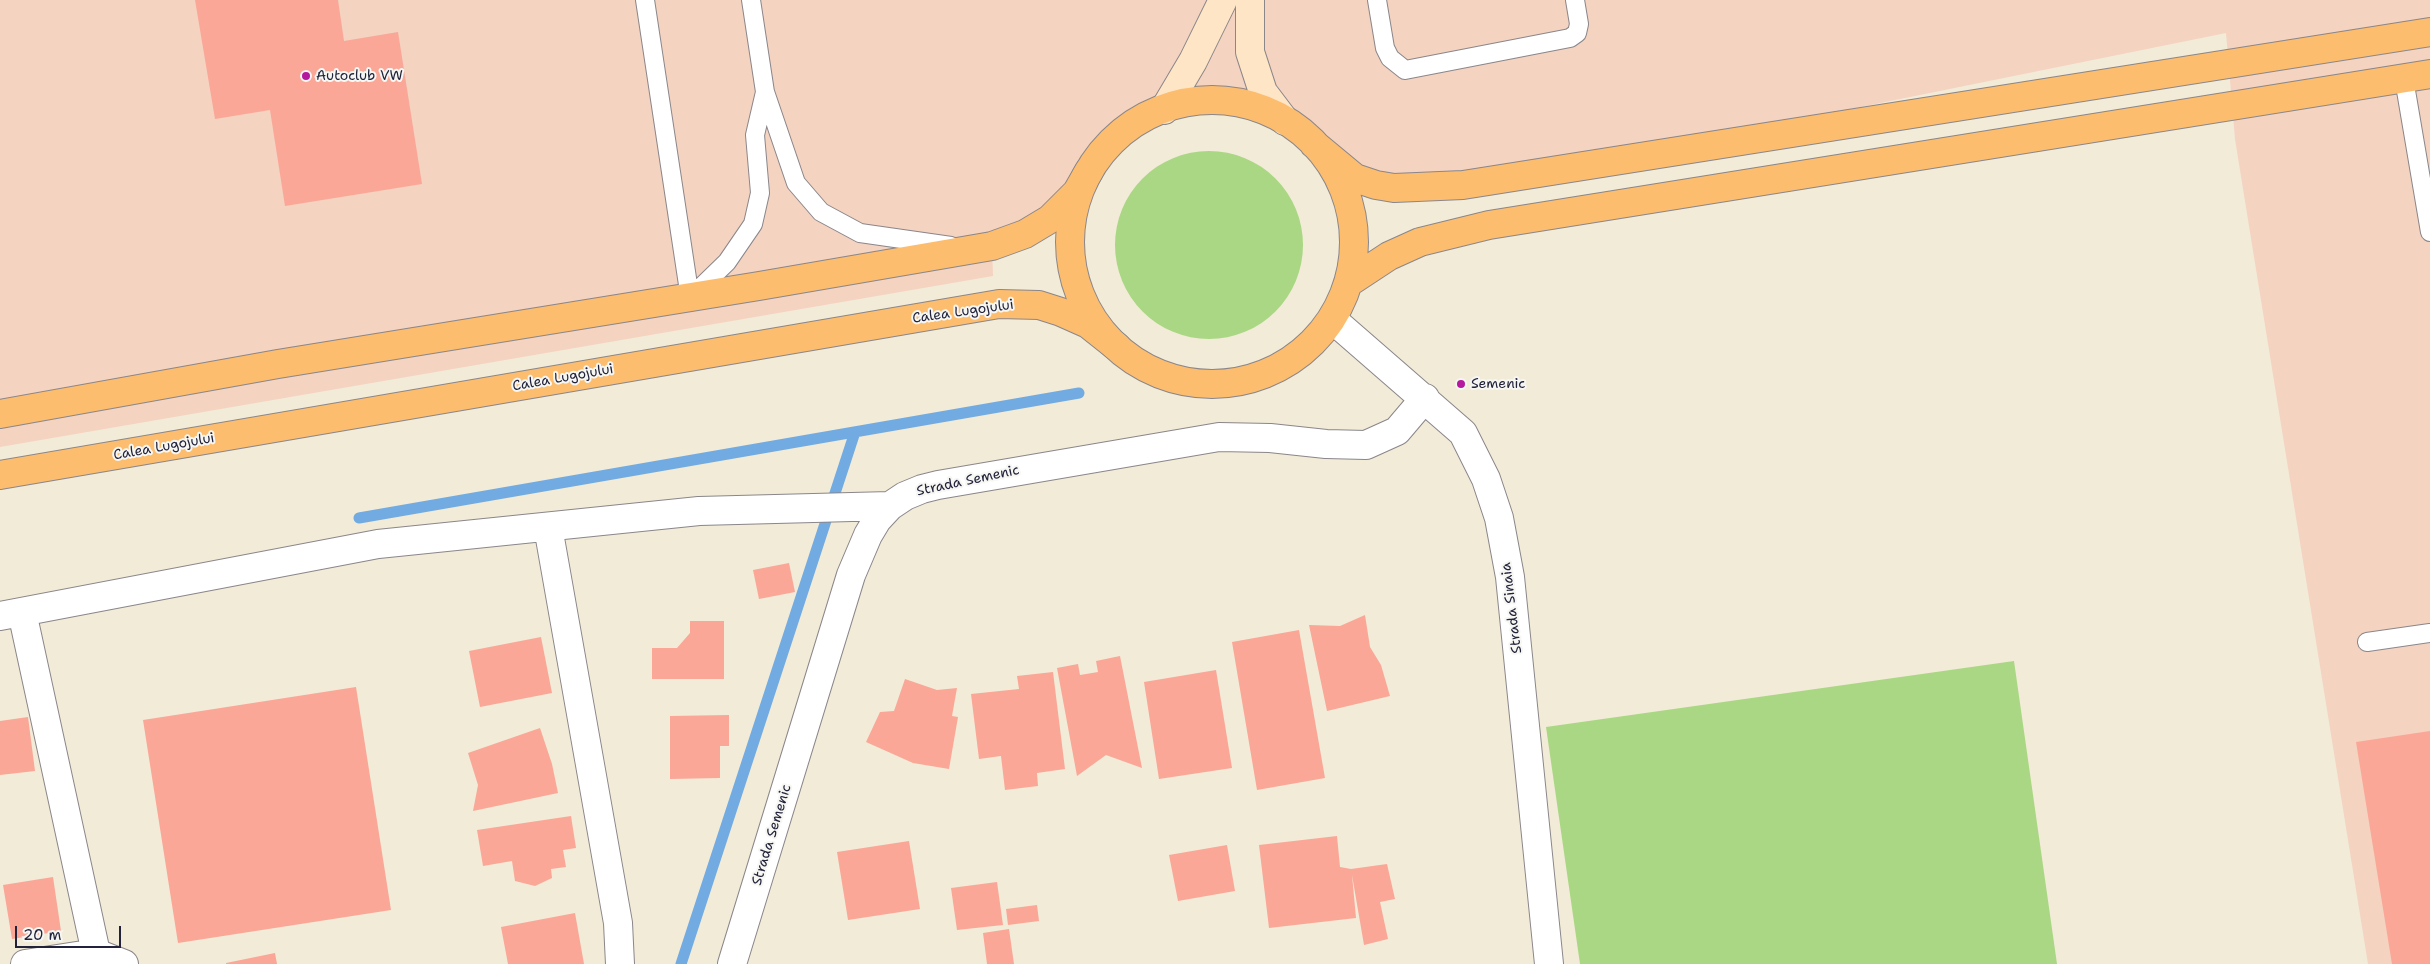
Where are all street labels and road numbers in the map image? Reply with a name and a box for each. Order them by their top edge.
street label: Calea Lugojului [911,297,1015,327]
street label: Calea Lugojului [511,361,615,395]
street label: Calea Lugojului [112,430,216,464]
street label: Strada Semenic [915,462,1021,500]
street label: Strada Sinaia [1498,562,1526,654]
street label: Strada Semenic [749,783,795,887]

